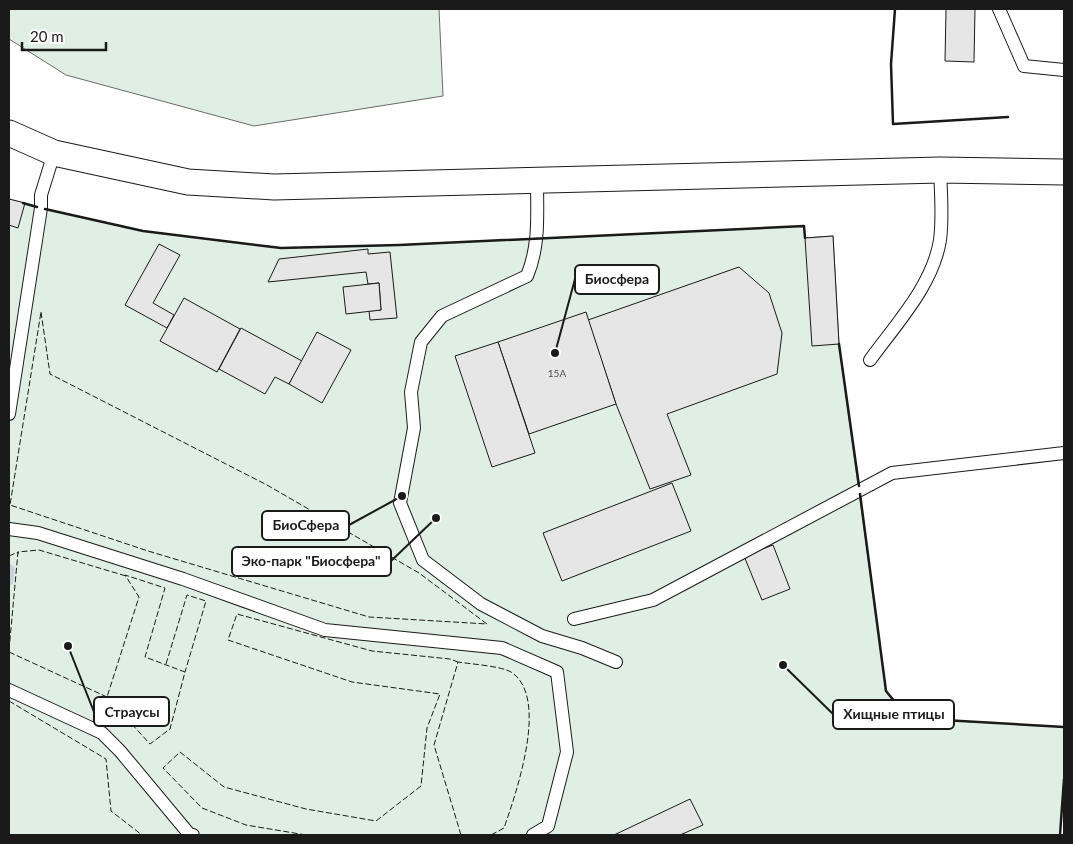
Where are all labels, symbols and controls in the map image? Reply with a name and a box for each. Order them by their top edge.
scale bar [22,20,106,52]
text: 20 m [30,27,64,45]
callout: Биосфера [575,265,659,294]
text: Биосфера [585,270,649,287]
house number: 15А [548,367,566,379]
callout: БиоСфера [262,511,349,540]
text: БиоСфера [273,516,339,533]
callout: Эко-парк "Биосфера" [232,547,391,576]
text: Эко-парк "Биосфера" [241,552,381,569]
callout: Страусы [94,697,169,726]
callout: Хищные птицы [833,700,954,729]
text: Страусы [104,703,160,720]
text: Хищные птицы [843,705,945,722]

